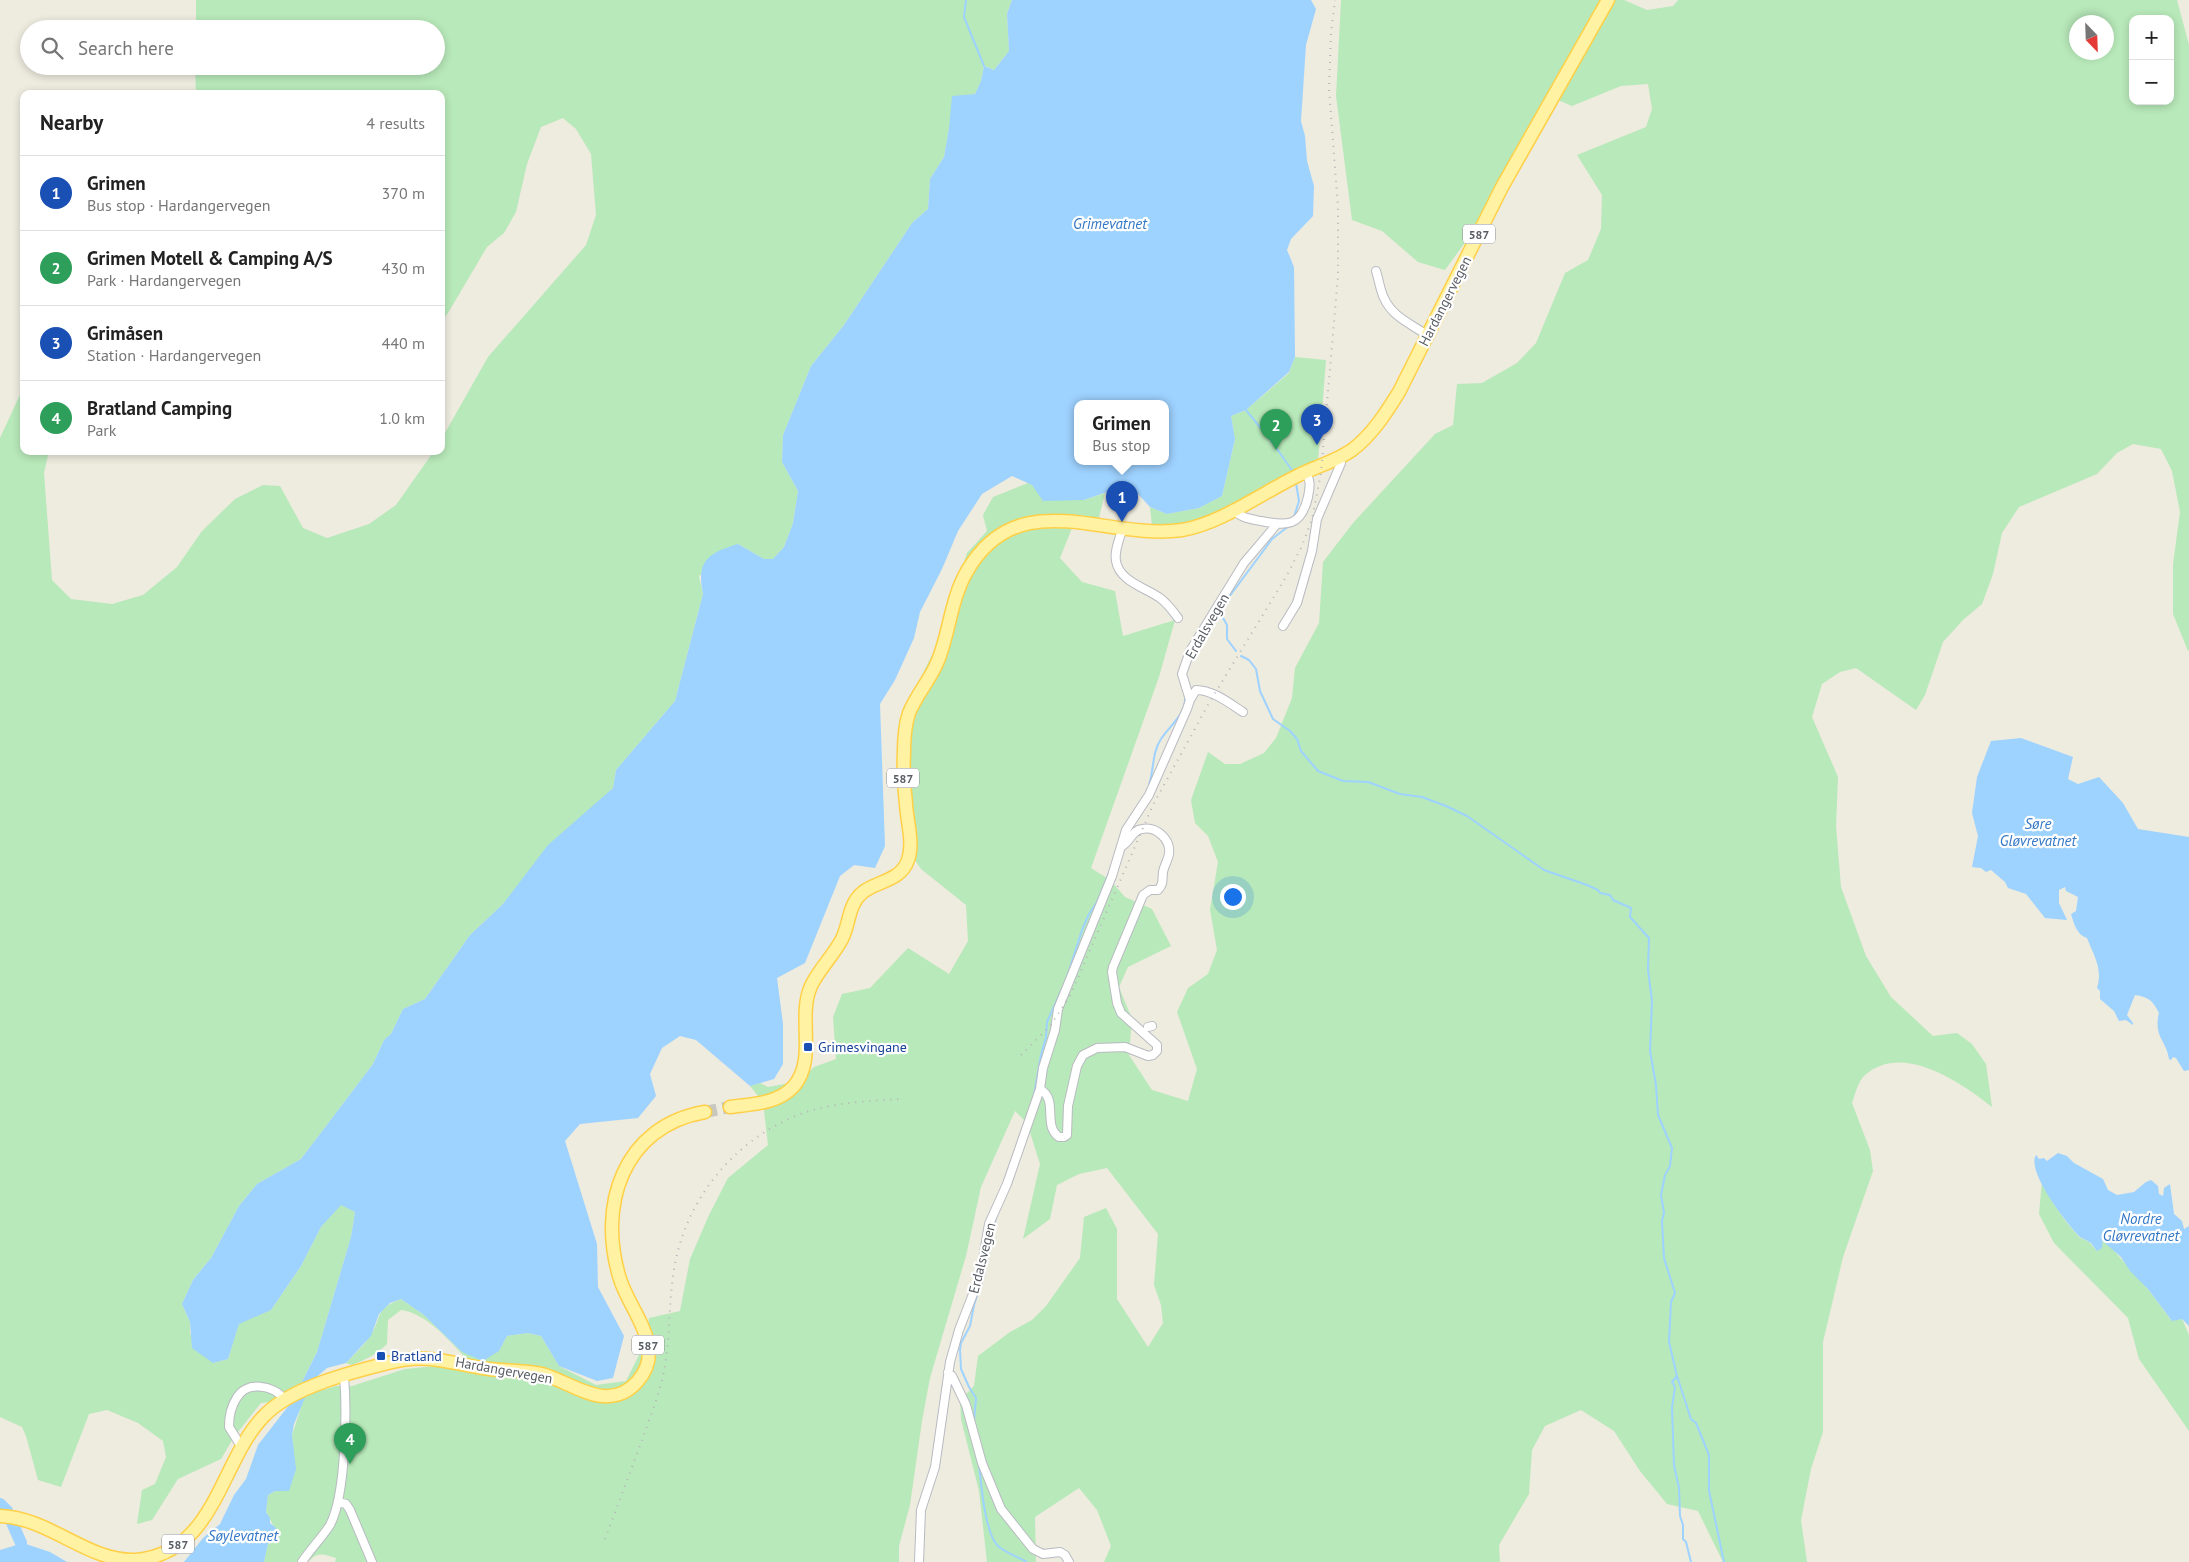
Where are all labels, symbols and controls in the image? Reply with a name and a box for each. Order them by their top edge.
north arrow [2069,15,2114,60]
map controls [2129,15,2174,105]
button: + [2129,15,2174,60]
search box [20,20,445,75]
icon: search [38,34,66,62]
text: Search here [78,36,174,60]
button: − [2129,60,2174,105]
text: Nearby [40,109,103,136]
text: 4 results [366,113,425,133]
text: Grimen [87,171,146,195]
text: 1 [51,183,61,203]
text: 370 m [382,183,425,203]
text: Bus stop · Hardangervegen [87,195,271,215]
water label: Grimevatnet [1073,214,1148,233]
road number: 587 [1463,224,1495,243]
text: Grimen Motell & Camping A/S [87,246,332,270]
street label: Hardangervegen [1415,253,1475,349]
text: 2 [51,258,61,278]
text: 430 m [382,258,425,278]
text: Park · Hardangervegen [87,270,241,290]
text: Grimåsen [87,321,163,345]
text: 3 [51,333,61,353]
text: 440 m [382,333,425,353]
text: Station · Hardangervegen [87,345,261,365]
text: Bratland Camping [87,396,232,420]
popup [1074,400,1169,465]
pin: 3 [1301,404,1333,445]
text: 4 [51,408,61,428]
text: 1.0 km [379,408,425,428]
pin: 2 [1260,409,1292,450]
text: Grimen [1092,411,1151,435]
text: Park [87,420,116,440]
text: Bus stop [1092,435,1150,455]
pin: 1 [1106,481,1138,522]
street label: Erdalsvegen [1181,590,1233,662]
road number: 587 [887,768,919,788]
water label: Søre Gløvrevatnet [2000,814,2078,850]
your location [1220,884,1246,910]
place label: Grimesvingane [818,1038,907,1056]
marker: Grimesvingane [802,1041,814,1053]
water label: Nordre Gløvrevatnet [2103,1209,2181,1245]
street label: Erdalsvegen [964,1221,1000,1295]
road number: 587 [632,1336,664,1354]
place label: Bratland [391,1347,442,1365]
marker: Bratland [375,1350,387,1362]
street label: Hardangervegen [454,1353,554,1387]
pin: 4 [334,1423,366,1464]
water label: Søylevatnet [208,1526,279,1545]
road number: 587 [162,1535,194,1554]

